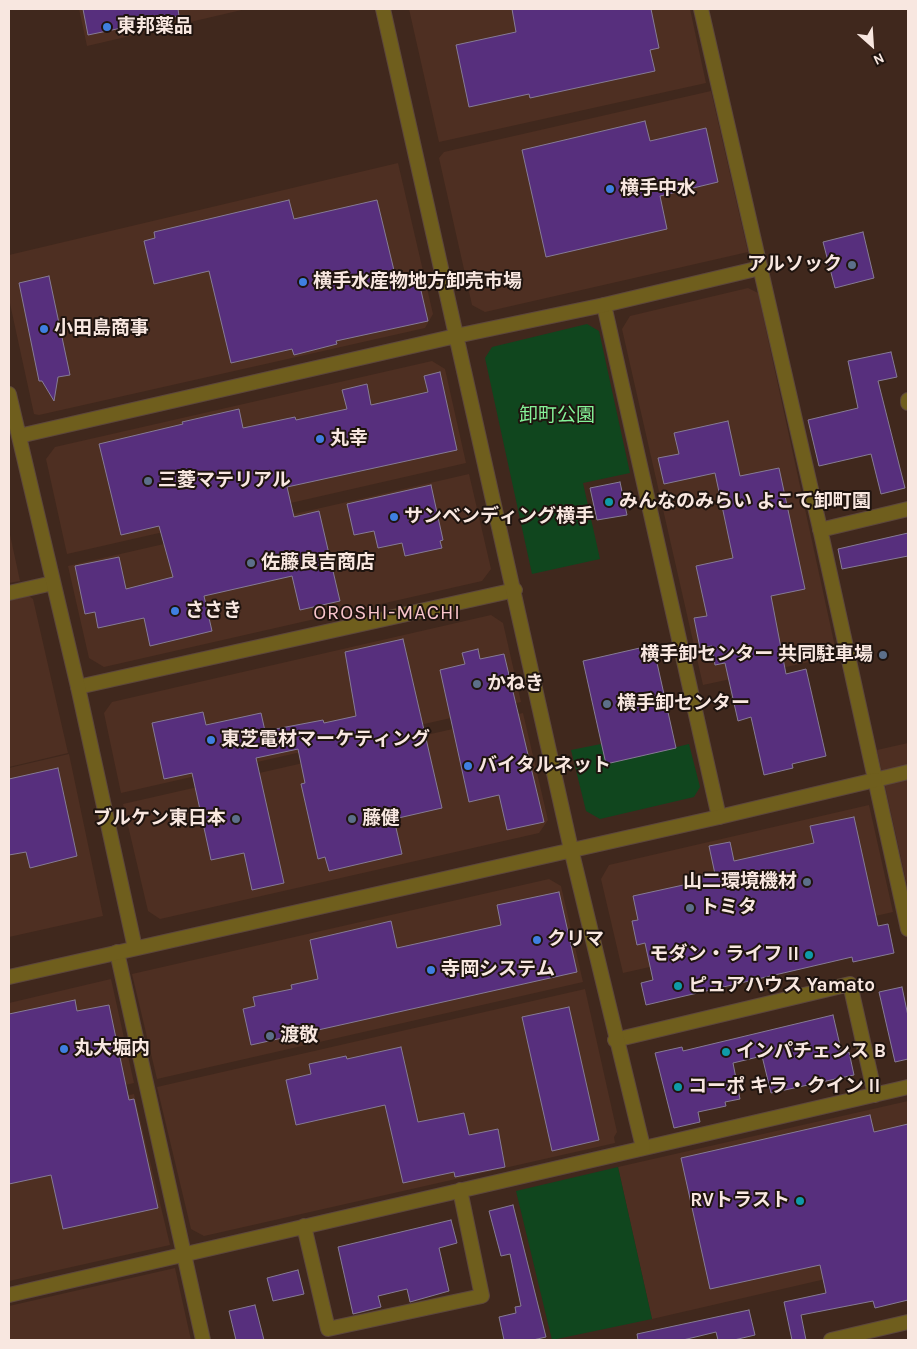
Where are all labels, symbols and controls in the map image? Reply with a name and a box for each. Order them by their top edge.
place label: 東邦薬品 [117,16,193,38]
north arrow [847,20,897,70]
marker: 東邦薬品 [101,21,113,33]
text: N [871,49,887,69]
place label: 横手中水 [620,178,696,200]
marker: 横手中水 [604,183,616,195]
place label: アルソック [747,254,842,276]
marker: アルソック [846,259,858,271]
place label: 横手水産物地方卸売市場 [313,271,522,293]
marker: 横手水産物地方卸売市場 [297,276,309,288]
place label: 小田島商事 [54,318,149,340]
marker: 小田島商事 [38,323,50,335]
park label: 卸町公園 [519,405,595,427]
place label: 丸幸 [330,428,368,450]
marker: 丸幸 [314,433,326,445]
place label: 三菱マテリアル [158,470,291,492]
marker: 三菱マテリアル [142,475,154,487]
place label: みんなのみらい よこて卸町園 [619,491,871,513]
marker: みんなのみらい よこて卸町園 [603,496,615,508]
place label: サンベンディング横手 [404,506,594,528]
marker: サンベンディング横手 [388,511,400,523]
place label: 佐藤良吉商店 [261,552,375,574]
marker: 佐藤良吉商店 [245,557,257,569]
place label: ささき [185,600,242,622]
district label: OROSHI-MACHI [312,601,462,625]
marker: ささき [169,605,181,617]
place label: 横手卸センター 共同駐車場 [640,644,873,666]
marker: 横手卸センター 共同駐車場 [877,649,889,661]
place label: かねき [487,673,544,695]
marker: かねき [471,678,483,690]
place label: 横手卸センター [617,693,750,715]
marker: 横手卸センター [601,698,613,710]
place label: 東芝電材マーケティング [221,729,430,751]
marker: 東芝電材マーケティング [205,734,217,746]
place label: バイタルネット [478,755,611,777]
marker: バイタルネット [462,760,474,772]
place label: ブルケン東日本 [93,808,226,830]
place label: 藤健 [362,808,400,830]
marker: ブルケン東日本 [230,813,242,825]
marker: 藤健 [346,813,358,825]
place label: 山二環境機材 [683,871,797,893]
marker: 山二環境機材 [801,876,813,888]
place label: トミタ [700,897,757,919]
marker: トミタ [684,902,696,914]
place label: クリマ [547,929,604,951]
marker: クリマ [531,934,543,946]
place label: モダン・ライフ II [650,944,799,966]
marker: モダン・ライフ II [803,949,815,961]
place label: 寺岡システム [441,959,555,981]
marker: 寺岡システム [425,964,437,976]
place label: ピュアハウス Yamato [688,975,875,997]
marker: ピュアハウス Yamato [672,980,684,992]
place label: 渡敬 [280,1025,318,1047]
marker: 渡敬 [264,1030,276,1042]
place label: 丸大堀内 [74,1038,150,1060]
place label: インパチェンス B [736,1041,886,1063]
marker: 丸大堀内 [58,1043,70,1055]
marker: インパチェンス B [720,1046,732,1058]
place label: コーポ キラ・クイン II [688,1076,880,1098]
marker: コーポ キラ・クイン II [672,1081,684,1093]
place label: RVトラスト [690,1190,790,1212]
marker: RVトラスト [794,1195,806,1207]

